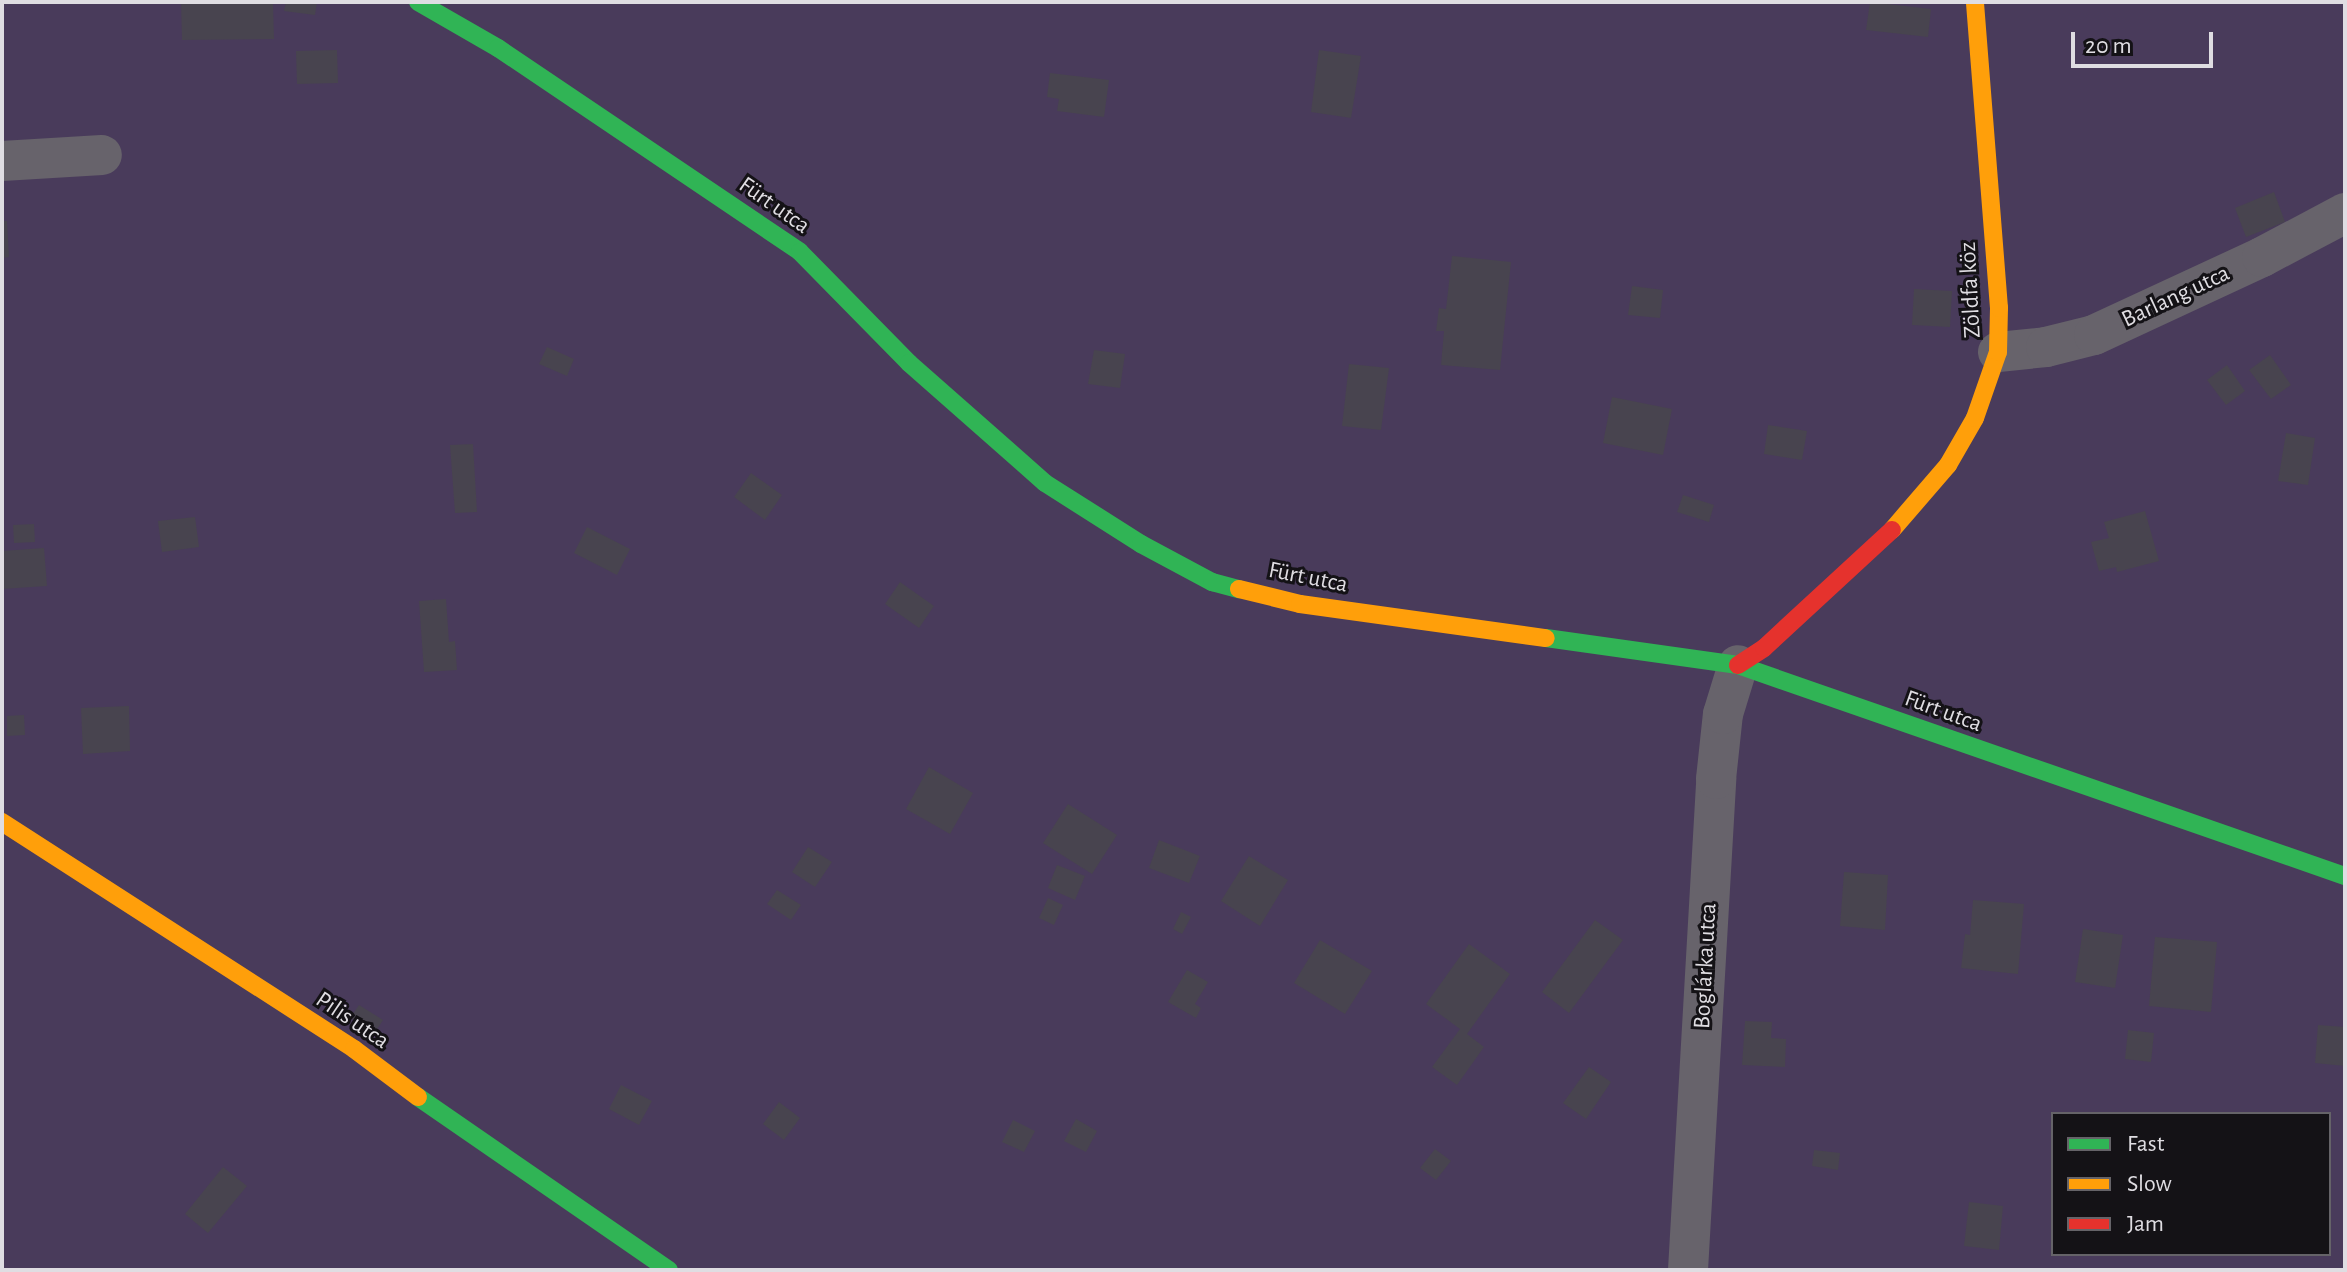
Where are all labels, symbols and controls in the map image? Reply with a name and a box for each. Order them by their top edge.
scale bar [2075,16,2217,66]
text: 20 m [2085,34,2132,58]
street label: Fürt utca [733,171,815,241]
street label: Zöldfa köz [1954,241,1988,339]
street label: Barlang utca [2117,259,2235,335]
street label: Fürt utca [1266,556,1350,600]
street label: Fürt utca [1900,685,1986,739]
street label: Boglárka utca [1688,902,1724,1030]
street label: Pilis utca [310,986,394,1056]
legend [2051,1112,2331,1256]
text: Fast [2127,1132,2164,1156]
text: Slow [2127,1172,2172,1196]
text: Jam [2127,1212,2164,1236]

